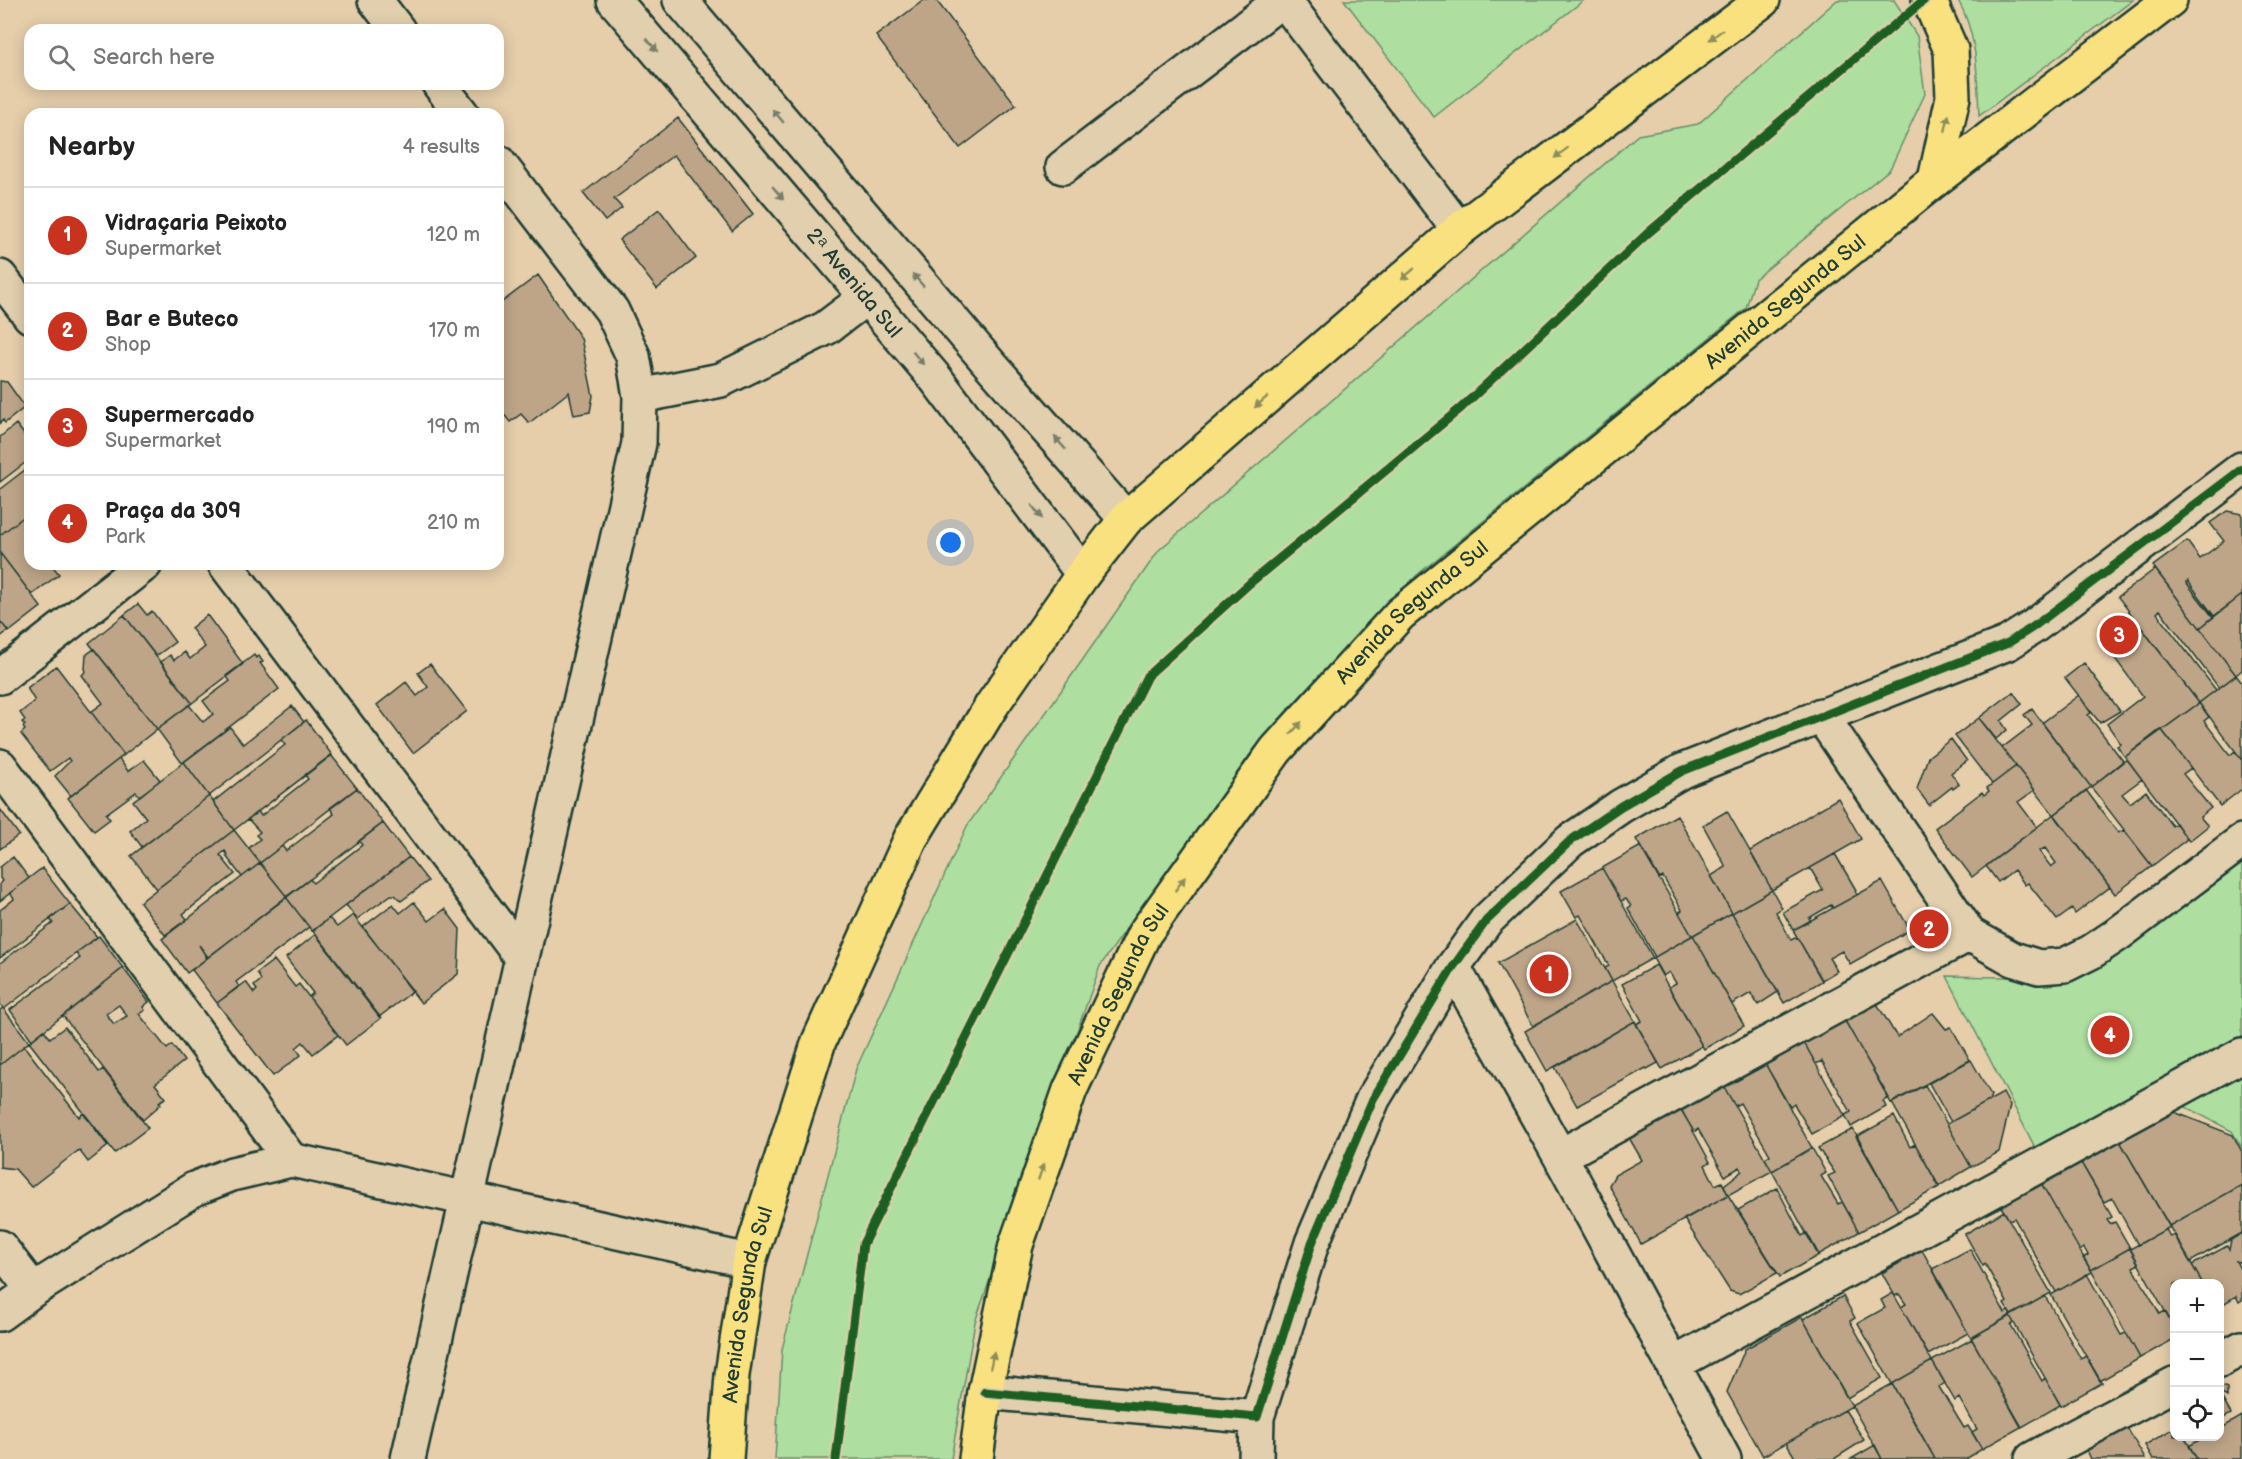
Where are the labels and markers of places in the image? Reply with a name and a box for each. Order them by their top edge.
pin: 3 [2100,612,2138,658]
pin: 2 [1910,906,1948,952]
pin: 1 [1530,952,1568,996]
pin: 4 [2090,1012,2130,1058]

